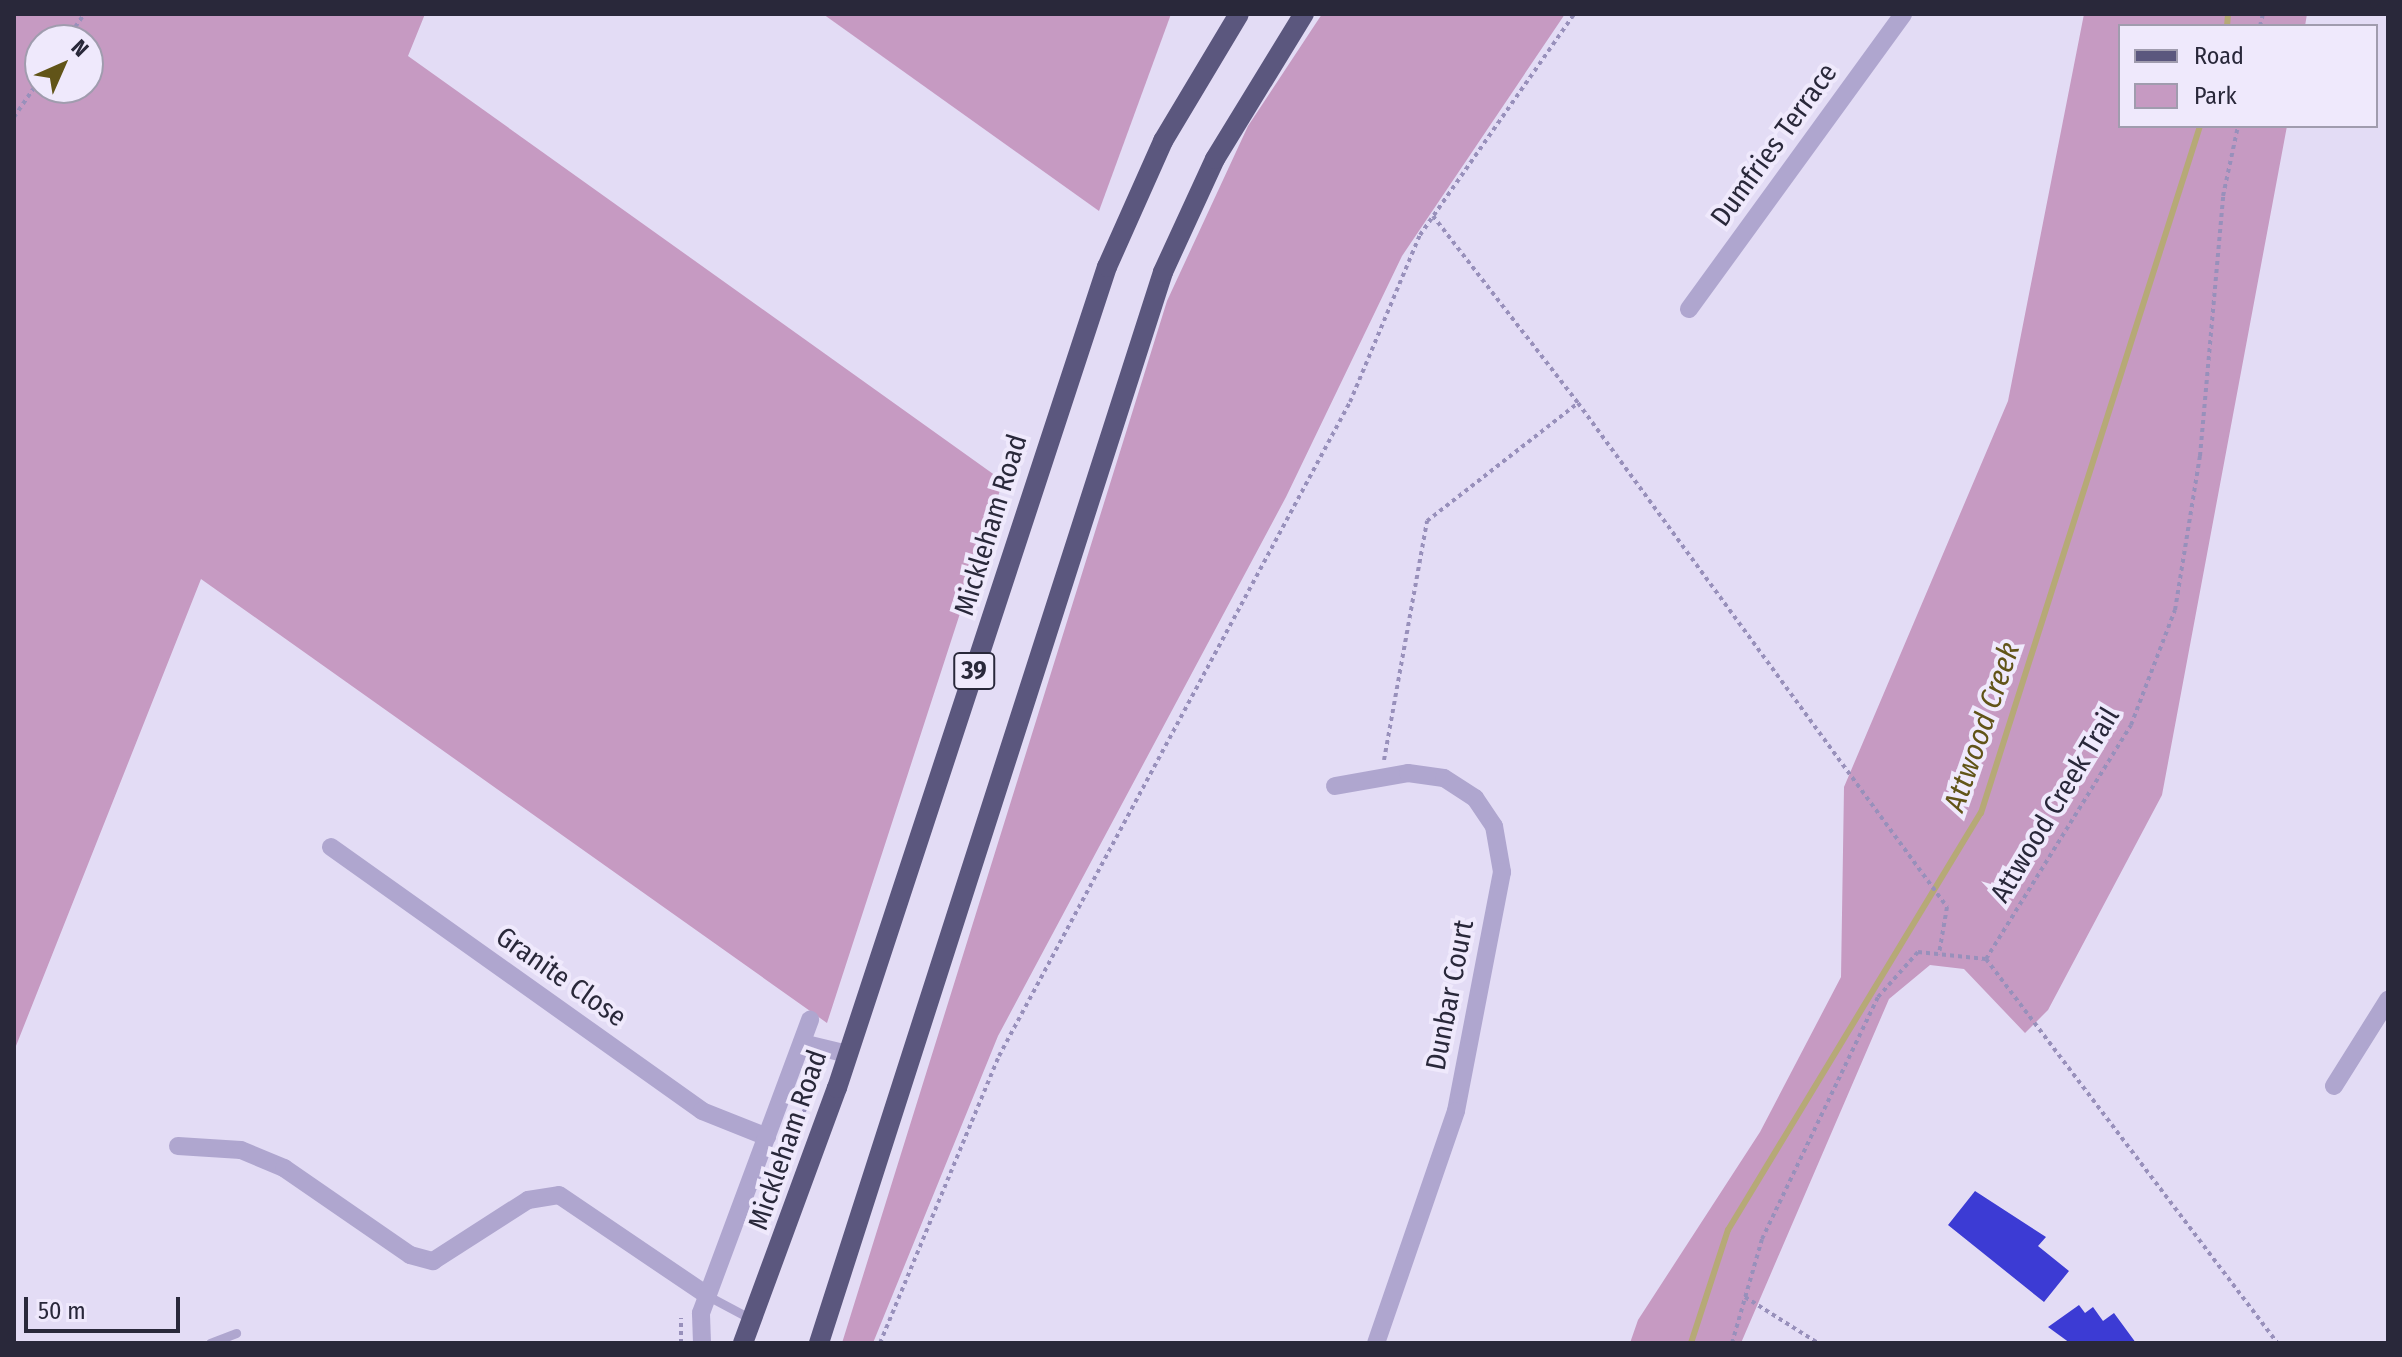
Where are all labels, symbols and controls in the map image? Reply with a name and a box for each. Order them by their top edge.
north arrow [24,24,104,104]
legend [2118,24,2378,128]
text: N [66,34,94,62]
text: Road [2194,42,2244,70]
street label: Dumfries Terrace [1704,57,1844,233]
text: Park [2194,82,2237,110]
street label: Mickleham Road [947,430,1035,620]
water label: Attwood Creek [1936,638,2028,816]
road number: 39 [952,649,996,693]
street label: Attwood Creek Trail [1984,701,2126,909]
street label: Dunbar Court [1419,917,1481,1073]
street label: Granite Close [489,920,633,1034]
street label: Mickleham Road [742,1046,834,1234]
scale bar [28,1281,184,1331]
text: 50 m [38,1297,86,1325]

